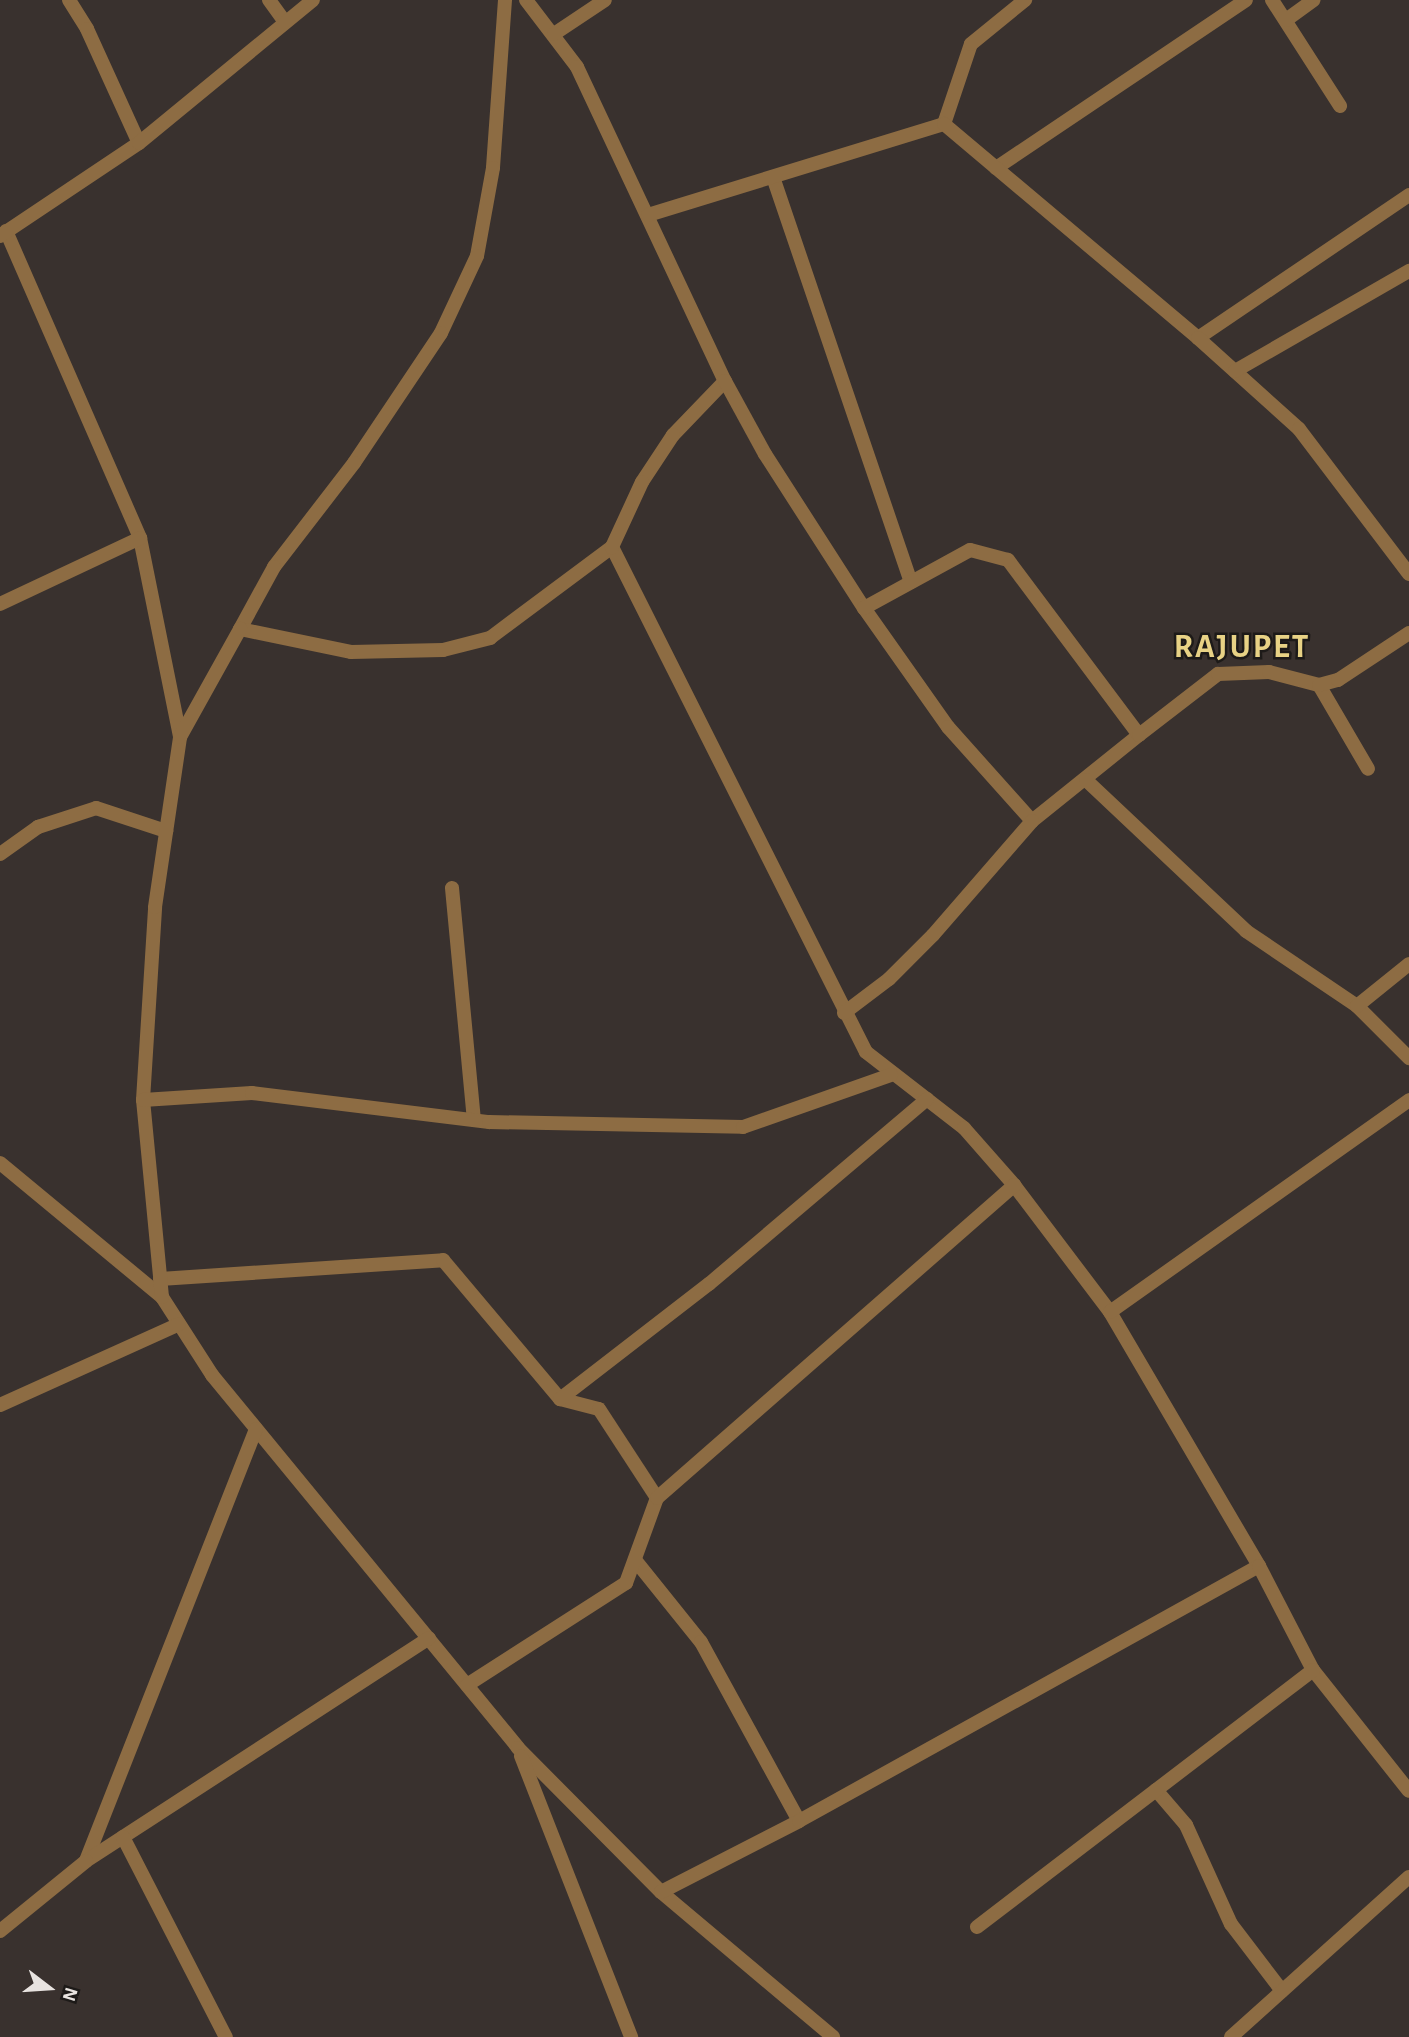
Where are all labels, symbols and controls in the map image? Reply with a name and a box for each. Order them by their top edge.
district label: RAJUPET [1175,628,1309,668]
north arrow [14,1953,84,2023]
text: N [59,1985,81,2003]

